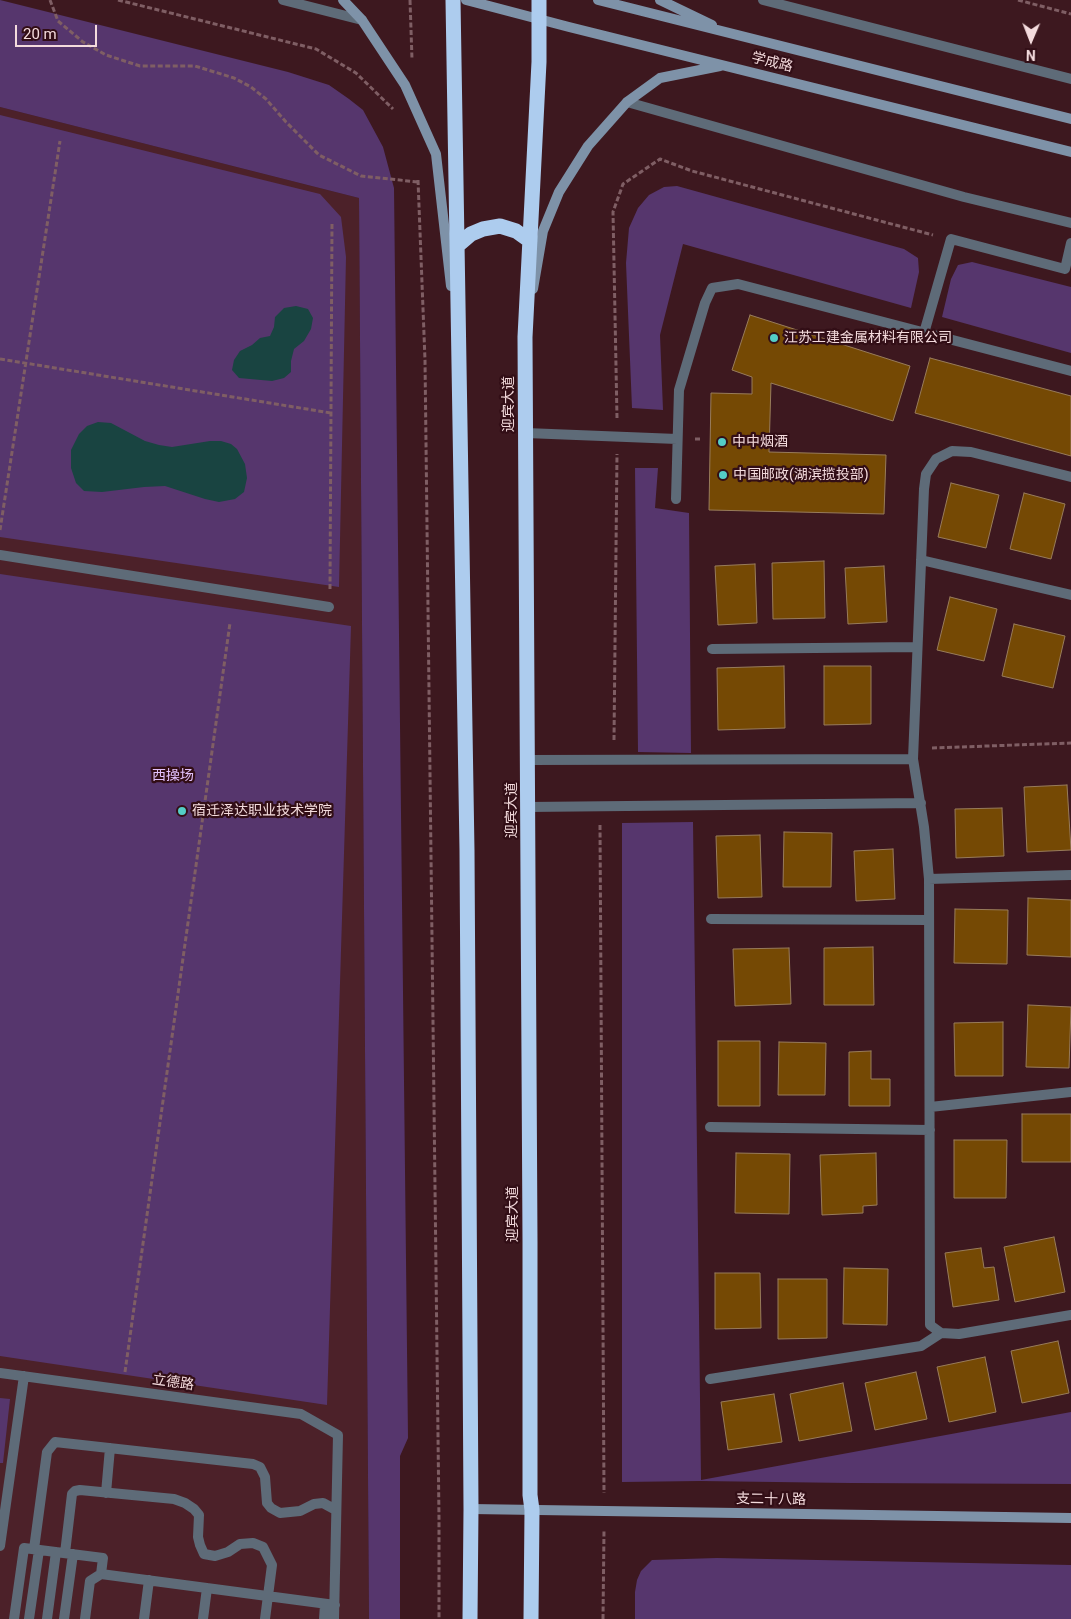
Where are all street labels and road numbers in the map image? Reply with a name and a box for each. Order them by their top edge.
street label: 学成路 [750,50,794,76]
street label: 迎宾大道 [501,376,517,432]
street label: 迎宾大道 [504,782,520,838]
street label: 迎宾大道 [505,1186,521,1242]
street label: 立德路 [151,1372,195,1394]
street label: 支二十八路 [736,1491,806,1509]

